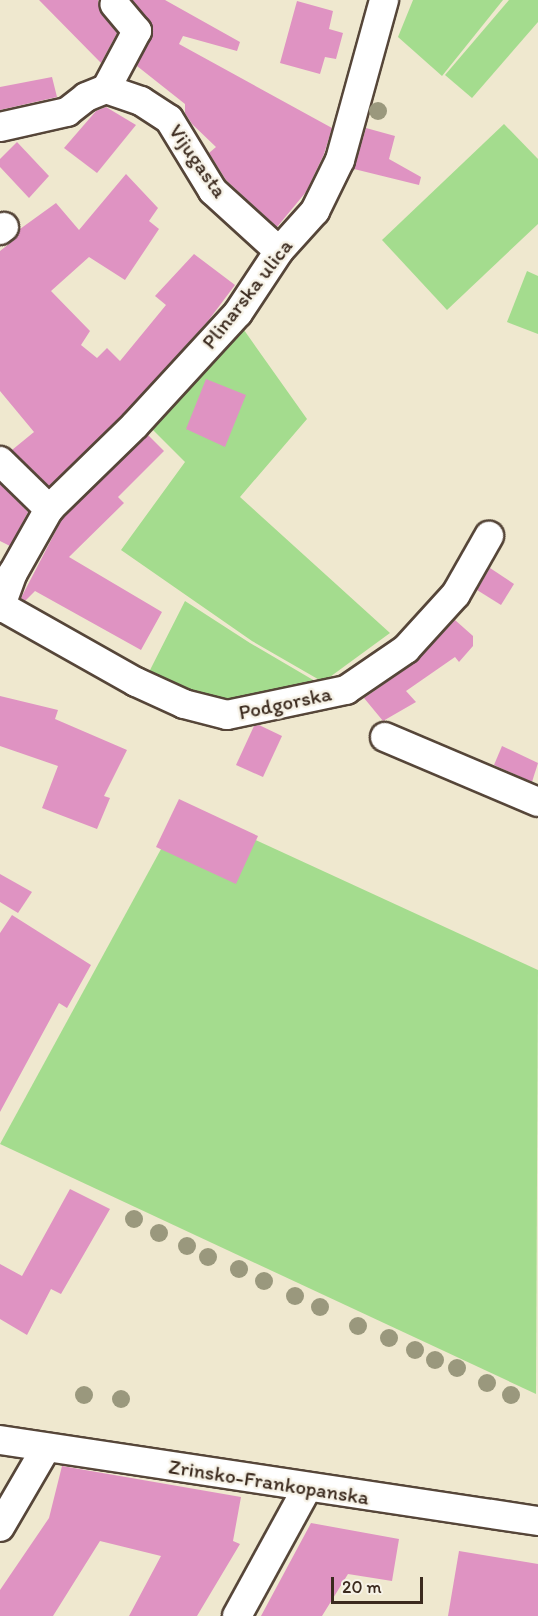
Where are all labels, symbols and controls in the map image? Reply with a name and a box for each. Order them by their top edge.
street label: Vijugasta [164,119,232,203]
street label: Plinarska ulica [196,234,298,354]
street label: Podgorska [236,681,334,725]
street label: Zrinsko-Frankopanska [167,1454,371,1510]
scale bar [334,1565,426,1603]
text: 20 m [342,1576,382,1598]

